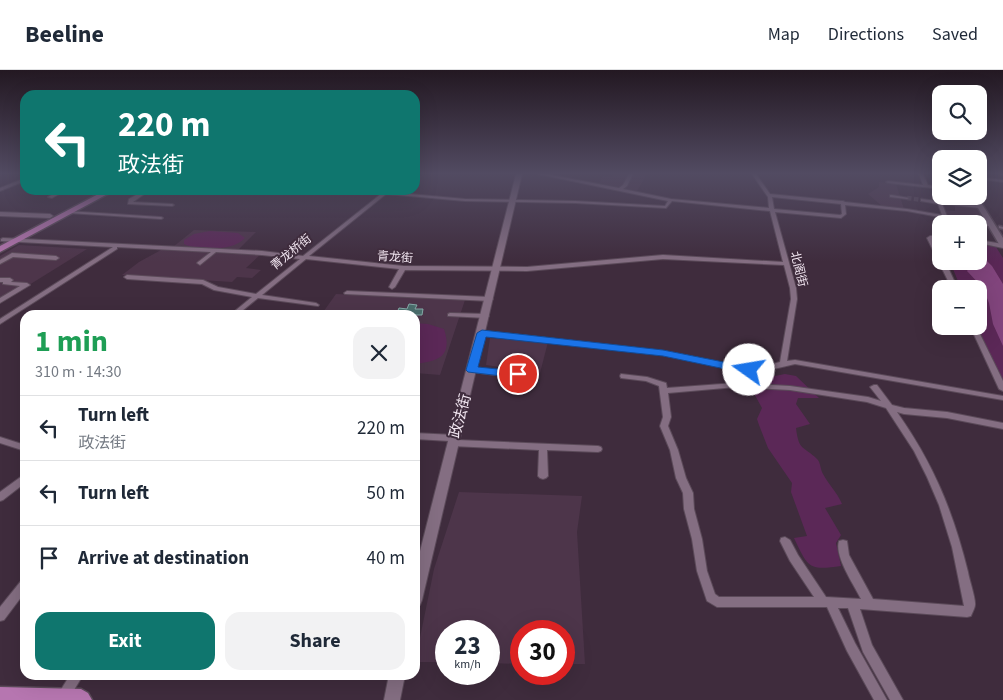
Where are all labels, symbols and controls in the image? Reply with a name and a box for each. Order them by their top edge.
text: Beeline [25,17,104,52]
text: Map [768,22,800,47]
text: Directions [828,22,904,47]
text: Saved [932,22,978,47]
map controls [932,85,987,335]
button: search [932,85,987,140]
text: 220 m [118,100,210,150]
icon: left [35,110,100,175]
text: 政法街 [118,149,184,181]
button: layers [932,150,987,205]
button: + [932,215,987,270]
street label: 青龙桥街 [267,231,315,274]
street label: 青龙街 [376,248,414,267]
street label: 北阁街 [786,250,811,289]
button: − [932,280,987,335]
text: 1 min [35,320,108,363]
button: close [353,327,405,379]
position arrow [722,343,774,395]
pin [497,353,539,395]
icon: arrive [504,360,532,388]
text: 310 m · 14:30 [35,361,122,383]
street label: 政法街 [445,392,476,441]
text: Turn left [78,402,149,429]
icon: left [35,414,63,442]
text: 220 m [357,415,405,442]
text: 政法街 [78,432,126,454]
icon: left [35,479,63,507]
text: Turn left [78,480,149,507]
text: 50 m [367,480,405,507]
icon: arrive [35,544,63,572]
text: Arrive at destination [78,545,249,572]
text: 40 m [367,545,405,572]
button: Exit [35,612,215,670]
button: Share [225,612,405,670]
speed limit sign: 30 [510,620,575,685]
text: 23 [454,628,481,664]
text: km/h [454,656,481,673]

